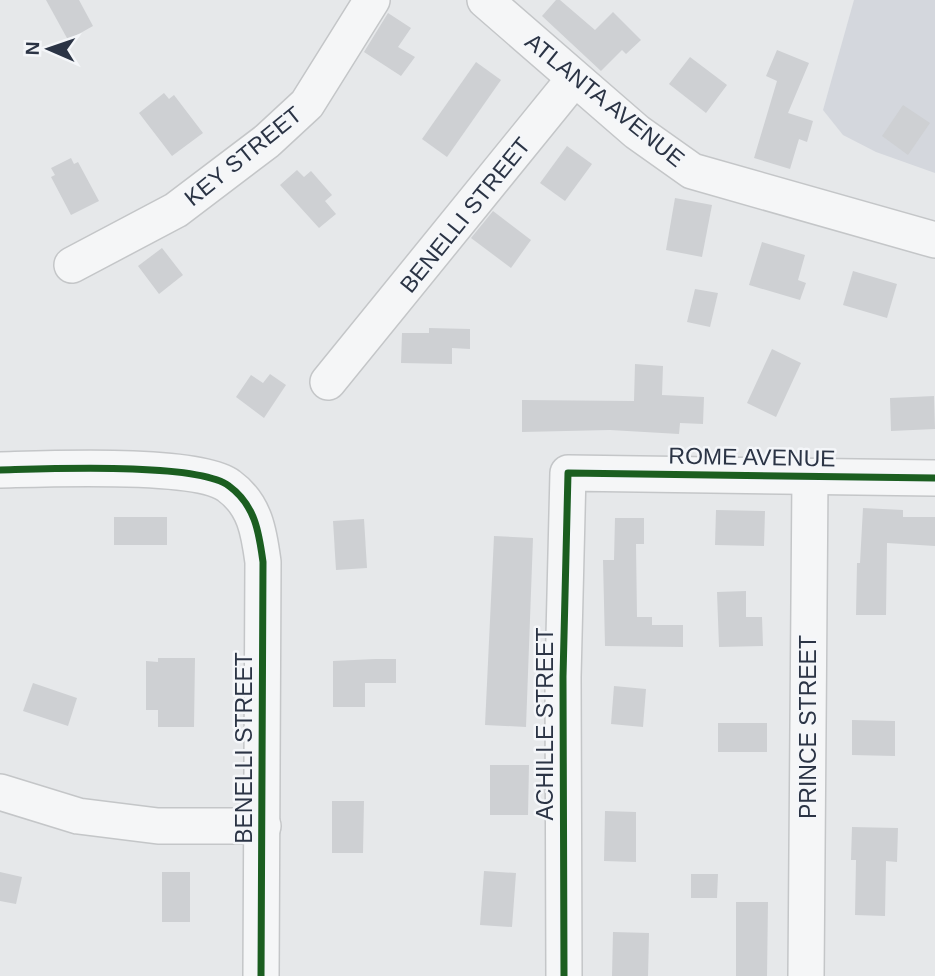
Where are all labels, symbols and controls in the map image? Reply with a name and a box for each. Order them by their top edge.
north arrow [14,14,84,84]
street label: ATLANTA AVENUE [520,28,690,172]
text: N [22,41,43,56]
street label: KEY STREET [179,101,307,211]
street label: BENELLI STREET [395,132,535,298]
street label: ROME AVENUE [668,443,836,471]
street label: ACHILLE STREET [532,628,558,821]
street label: PRINCE STREET [795,635,821,819]
street label: BENELLI STREET [231,652,257,844]

